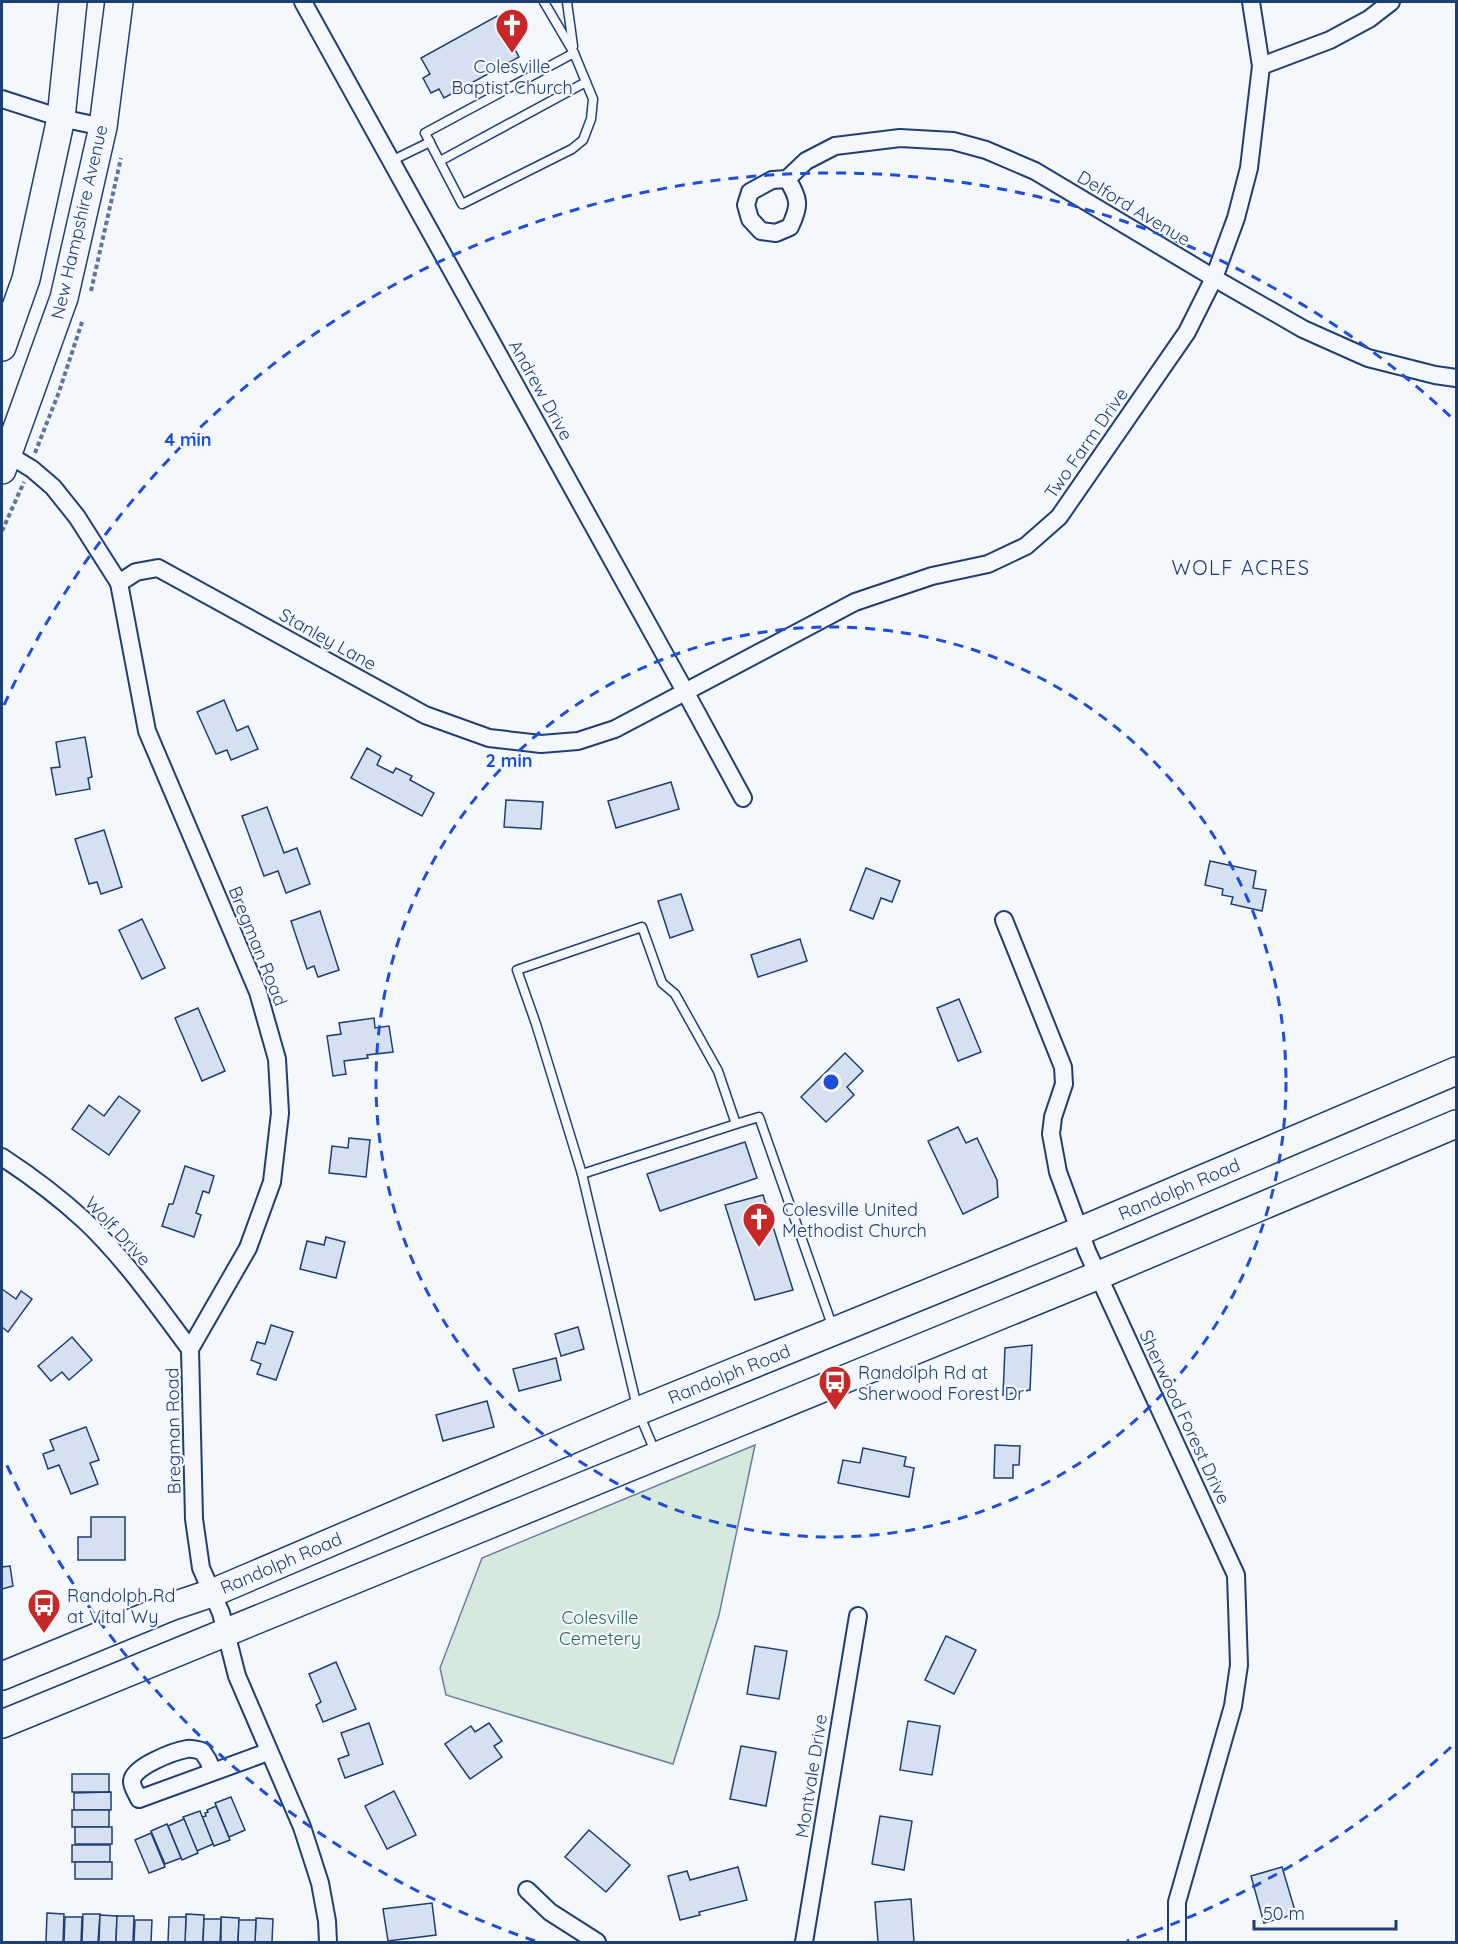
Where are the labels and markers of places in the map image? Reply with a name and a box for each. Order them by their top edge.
church icon: Colesville Baptist Church [494,7,530,54]
place label: Colesville Baptist Church [451,55,573,99]
centre of rings [821,1072,841,1092]
place label: Colesville United Methodist Church [782,1198,927,1242]
church icon: Colesville United Methodist Church [741,1201,777,1248]
place label: Randolph Rd at Sherwood Forest Dr [858,1361,1024,1405]
bus stop icon: Randolph Rd at Sherwood Forest Dr [817,1364,853,1411]
place label: Randolph Rd at Vital Wy [67,1584,175,1628]
bus stop icon: Randolph Rd at Vital Wy [26,1587,62,1634]

